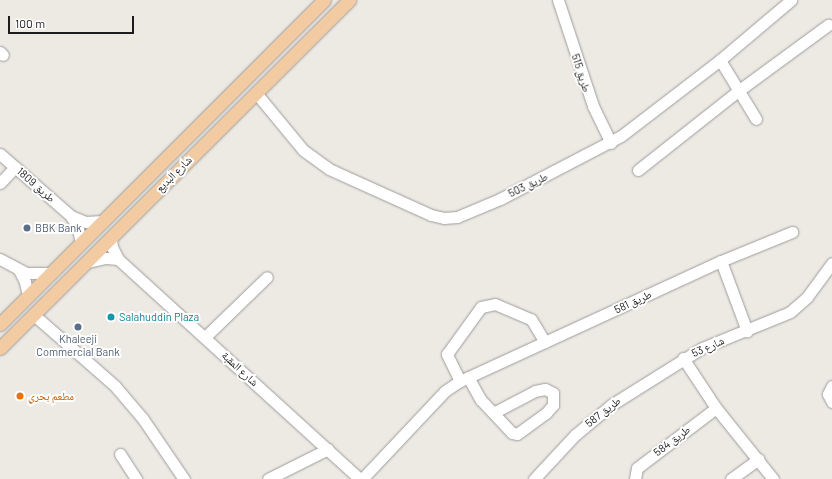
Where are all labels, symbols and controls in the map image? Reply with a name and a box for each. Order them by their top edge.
scale bar [10,8,136,34]
text: 100 m [15,16,45,30]
street label: طريق 515 [569,52,593,94]
street label: شارع البديع [153,153,195,195]
street label: طريق 1809 [14,165,58,205]
street label: طريق 503 [506,170,550,200]
place label: BBK Bank [35,221,82,235]
marker: BBK Bank [22,223,32,233]
street label: طريق 581 [612,288,654,316]
place label: Salahuddin Plaza [119,310,199,324]
marker: Salahuddin Plaza [106,312,116,322]
marker: Khaleeji Commercial Bank [73,322,83,332]
place label: Khaleeji Commercial Bank [36,333,120,359]
street label: شارع 53 [690,334,726,360]
street label: شارع المقبة [219,349,261,389]
place label: مطعم بحري [28,389,74,403]
marker: مطعم بحري [15,391,25,401]
street label: طريق 587 [583,394,623,430]
street label: طريق 584 [651,423,693,459]

